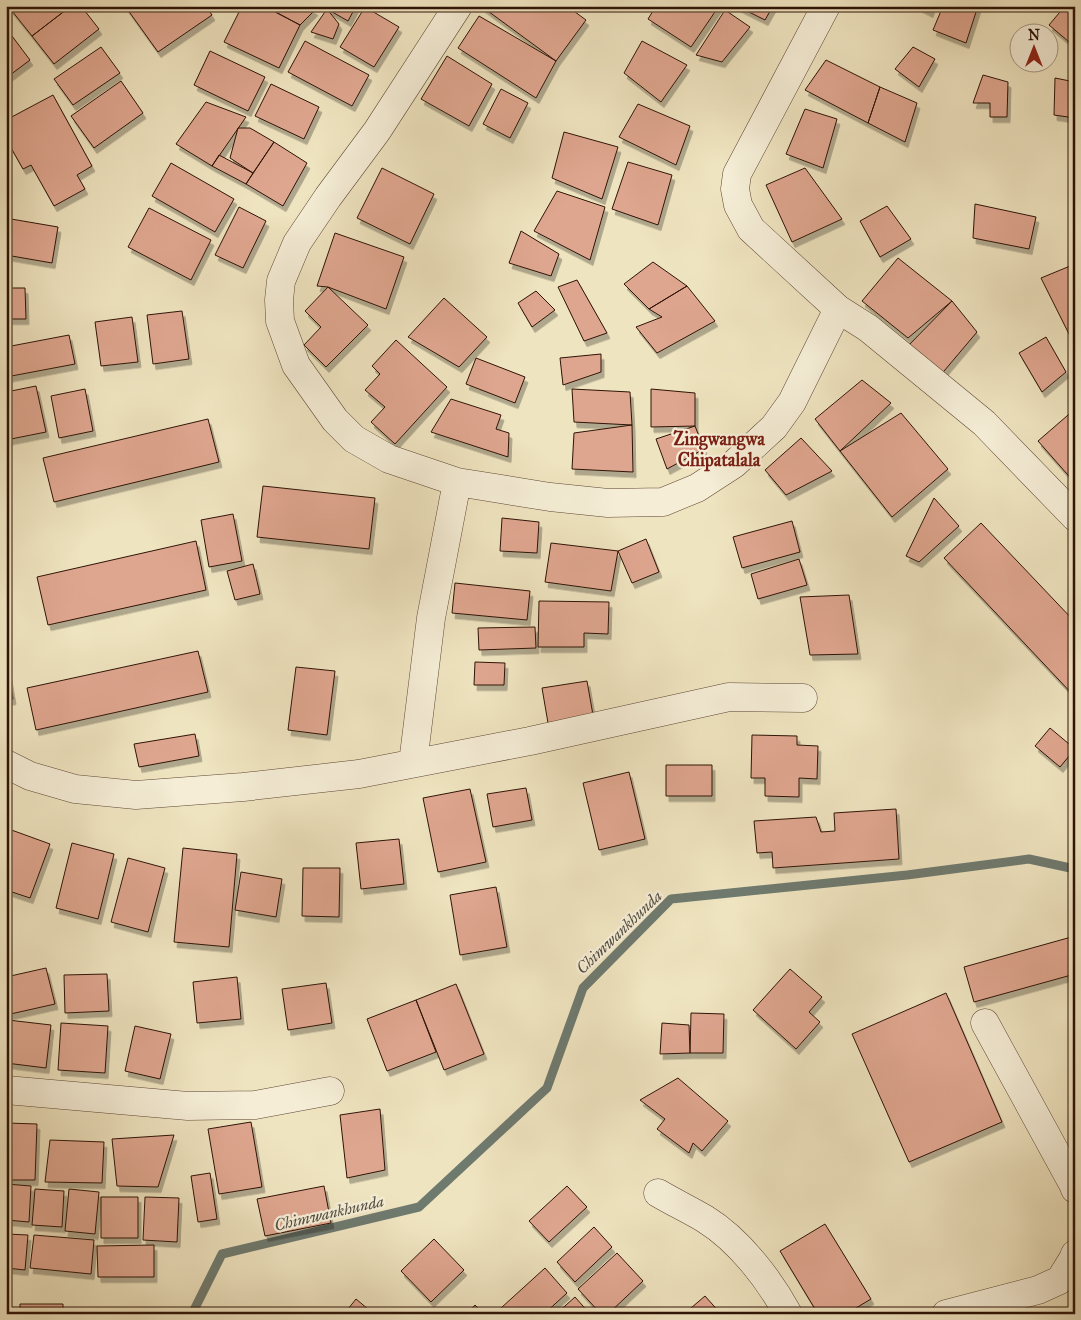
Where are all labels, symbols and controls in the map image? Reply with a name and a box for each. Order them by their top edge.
north arrow [1008,22,1058,72]
text: N [1028,27,1040,44]
district label: Zingwangwa Chipatalala [673,428,765,472]
water label: Chimwankhunda [572,886,666,978]
water label: Chimwankhunda [272,1191,386,1235]

